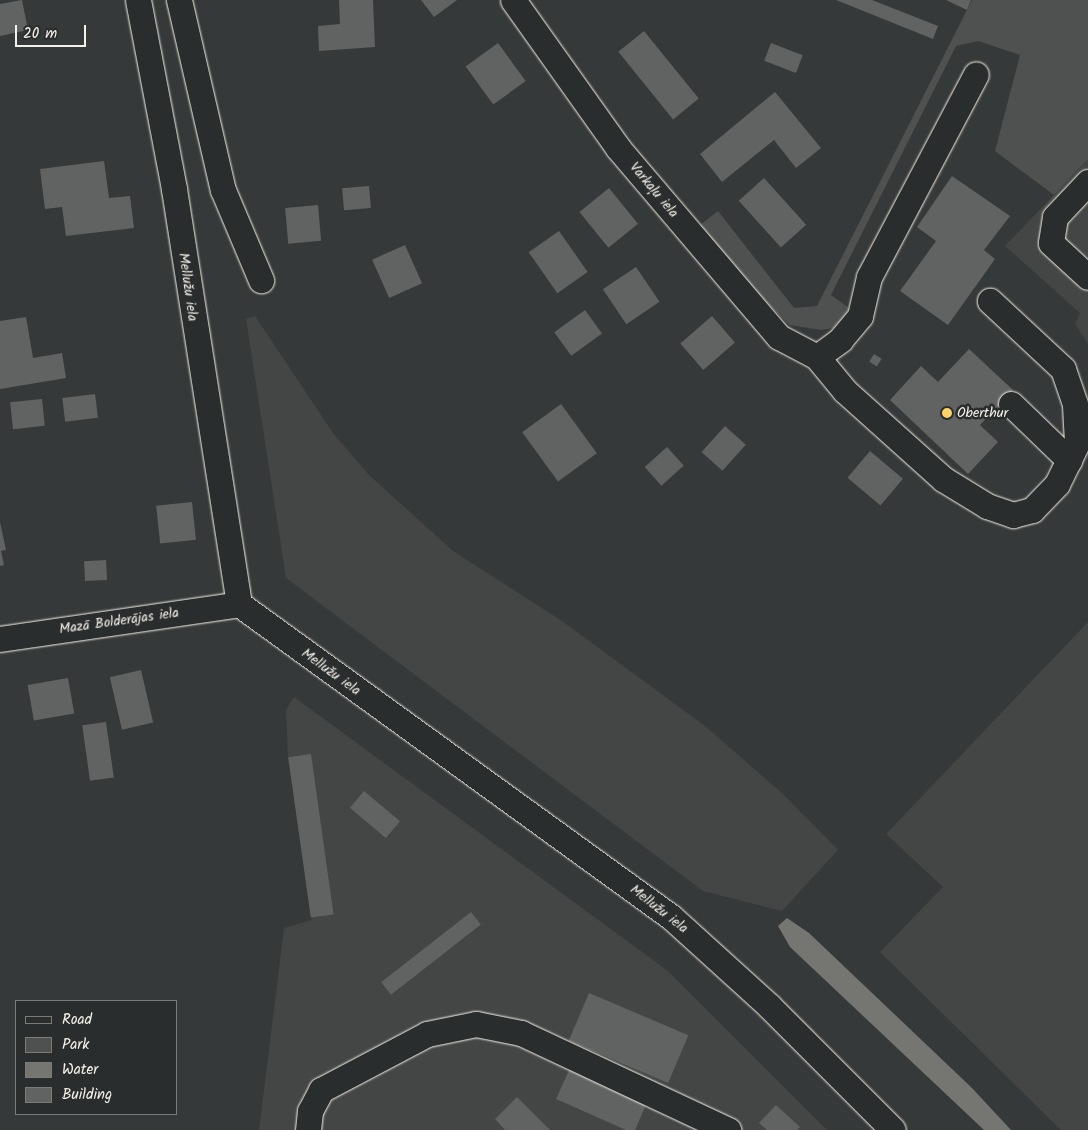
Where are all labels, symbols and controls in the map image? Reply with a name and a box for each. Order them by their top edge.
scale bar [18,15,89,47]
text: 20 m [23,22,57,46]
street label: Varkaļu iela [626,159,682,221]
street label: Mellužu iela [175,252,201,322]
place label: Oberthur [957,405,1008,421]
marker: Oberthur [941,407,953,419]
street label: Mazā Bolderājas iela [58,604,180,638]
street label: Mellužu iela [298,645,364,699]
street label: Mellužu iela [627,881,691,937]
legend [15,1000,178,1115]
text: Road [62,1008,92,1032]
text: Park [62,1033,89,1057]
text: Water [62,1058,98,1082]
text: Building [62,1083,112,1107]

